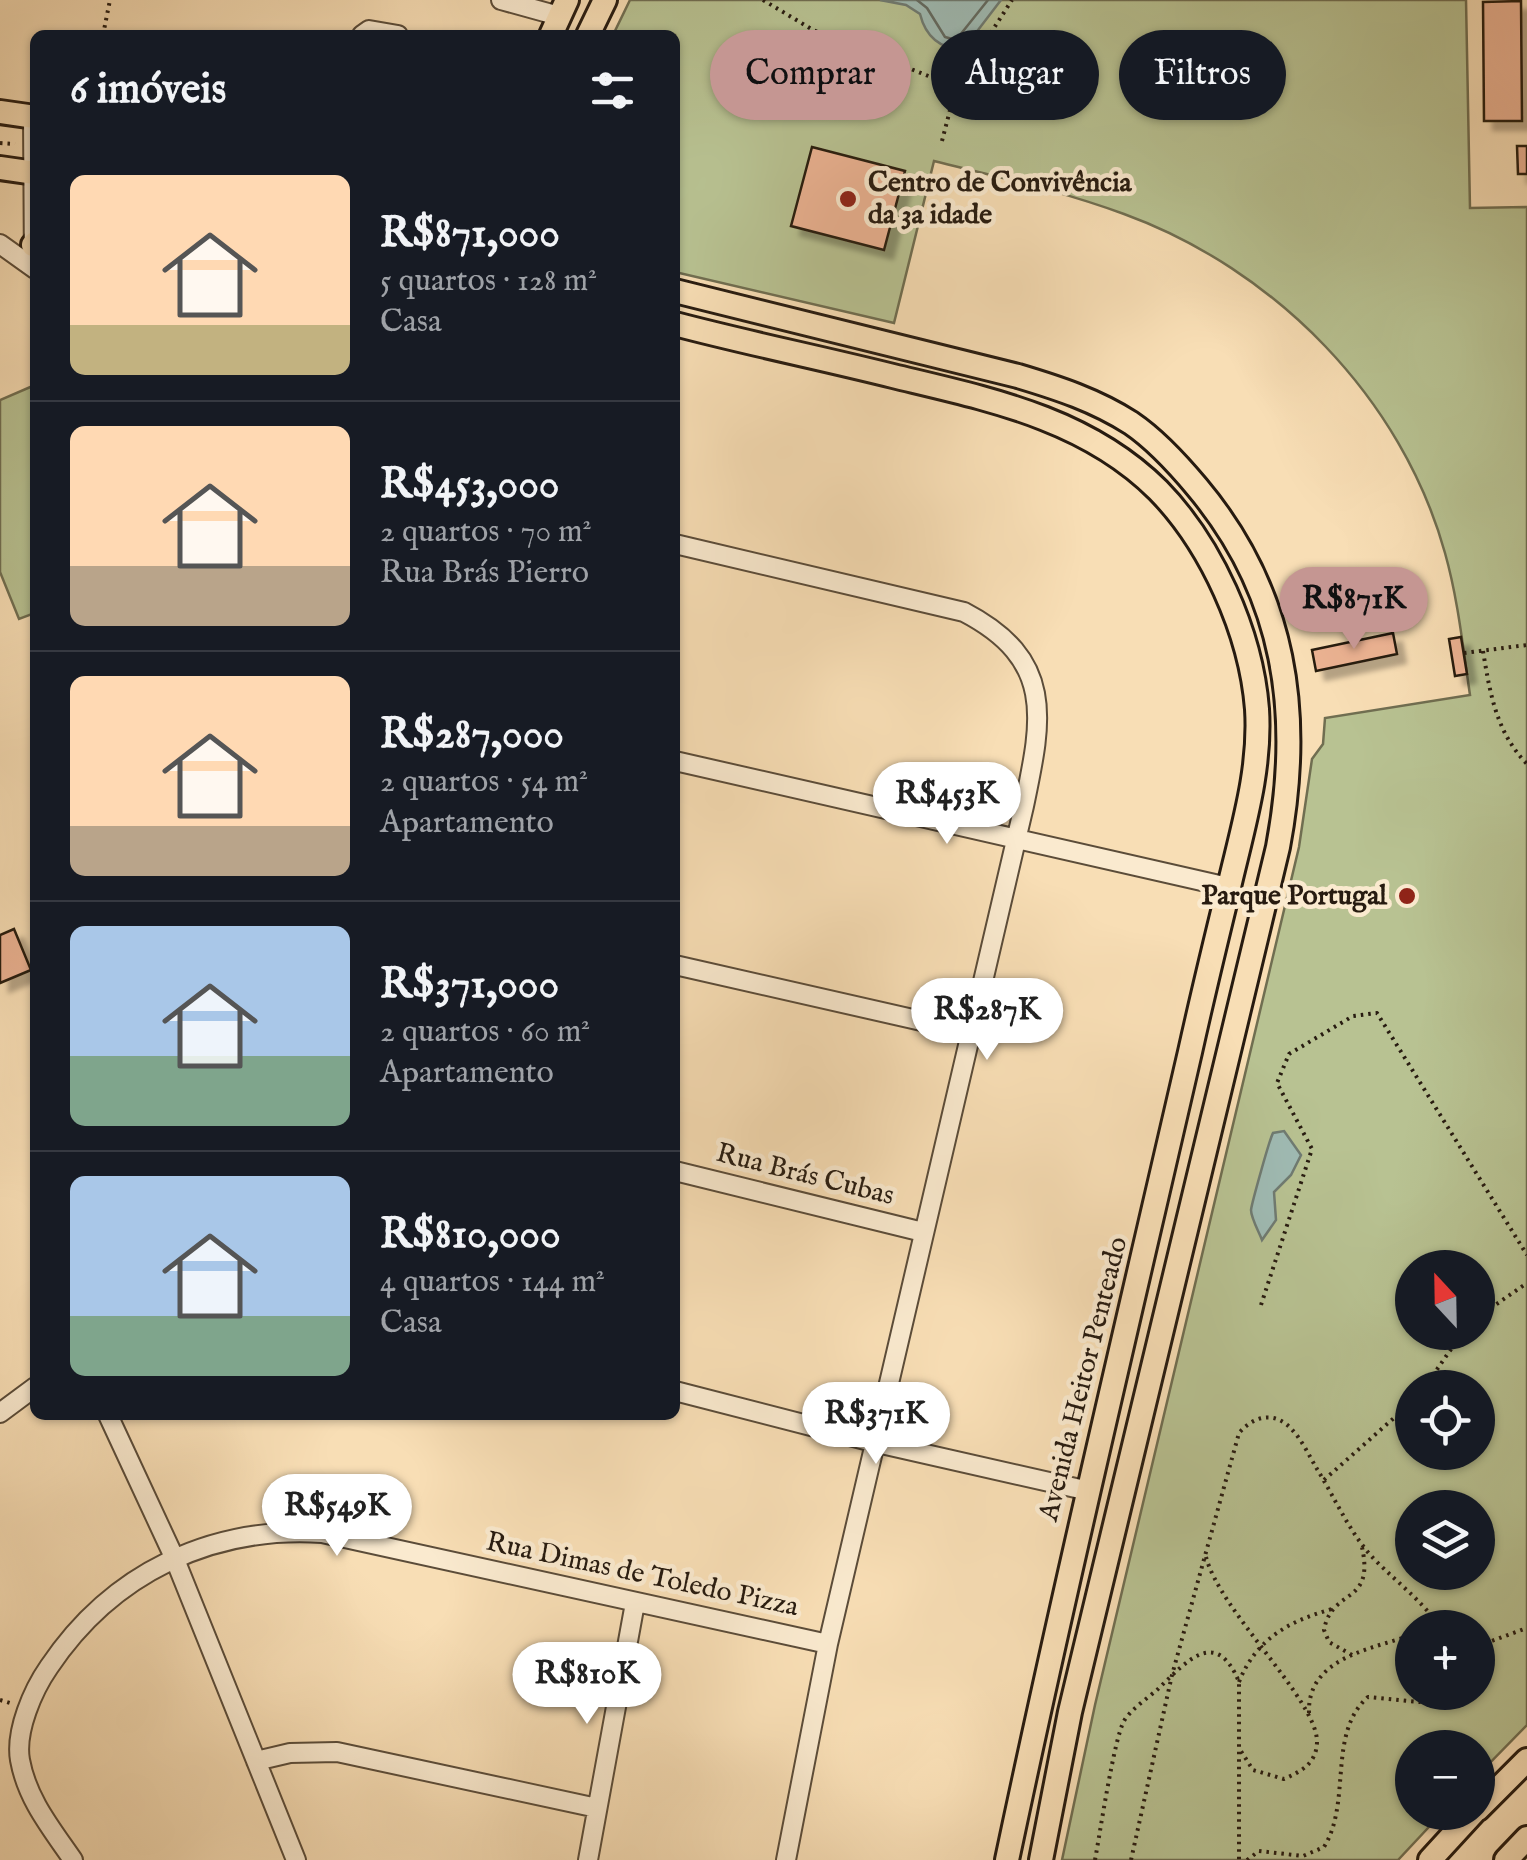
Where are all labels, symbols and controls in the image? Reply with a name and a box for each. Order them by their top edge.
chip: Comprar [710,30,911,120]
chip: Alugar [931,30,1099,120]
chip: Filtros [1119,30,1286,120]
icon: filters [585,63,640,118]
text: 6 imóveis [70,64,226,117]
place label: Centro de Convivência da 3a idade [868,166,1133,233]
marker: Centro de Convivência da 3a idade [837,188,859,210]
text: R$871,000 [380,208,560,261]
icon: home [150,215,270,335]
text: 5 quartos · 128 m² [380,261,597,302]
text: Casa [380,302,442,343]
text: R$453,000 [380,459,559,512]
icon: home [150,466,270,586]
text: 2 quartos · 70 m² [380,512,592,553]
text: Rua Brás Pierro [380,553,589,594]
pin: R$871K [1273,567,1435,652]
text: R$871K [1302,579,1406,620]
text: R$287,000 [380,709,564,762]
icon: home [150,716,270,836]
text: 2 quartos · 54 m² [380,762,588,803]
pin: R$453K [866,762,1028,847]
text: R$453K [895,774,999,815]
text: Apartamento [380,803,554,844]
place label: Parque Portugal [1201,879,1388,914]
marker: Parque Portugal [1396,885,1418,907]
text: R$371,000 [380,959,559,1012]
icon: home [150,966,270,1086]
pin: R$287K [906,978,1068,1063]
text: R$287K [933,990,1041,1031]
text: 2 quartos · 60 m² [380,1012,590,1053]
text: Apartamento [380,1053,554,1094]
street label: Rua Brás Cubas [712,1136,898,1214]
text: R$810,000 [380,1209,561,1262]
icon: home [150,1216,270,1336]
street label: Avenida Heitor Penteado [1031,1233,1136,1526]
north arrow [1395,1250,1495,1350]
map controls [1395,1250,1495,1830]
text: 4 quartos · 144 m² [380,1262,605,1303]
text: Casa [380,1303,442,1344]
button: locate [1395,1370,1495,1470]
pin: R$371K [795,1382,957,1467]
text: R$371K [824,1394,928,1435]
pin: R$549K [256,1474,418,1559]
text: R$549K [284,1486,390,1527]
button: layers [1395,1490,1495,1590]
street label: Rua Dimas de Toledo Pizza [483,1525,802,1625]
button: + [1395,1610,1495,1710]
pin: R$810K [506,1642,668,1727]
text: R$810K [534,1654,640,1695]
button: − [1395,1730,1495,1830]

